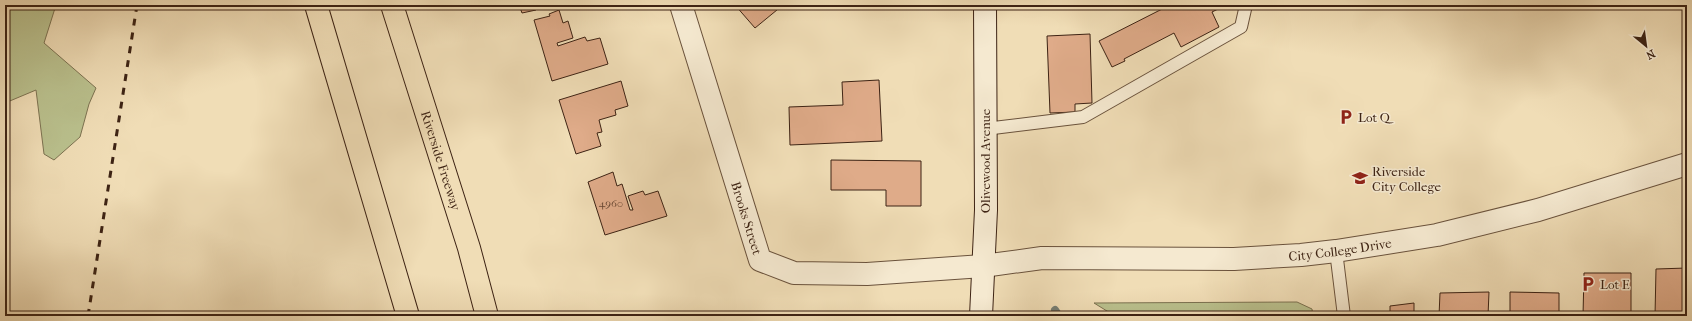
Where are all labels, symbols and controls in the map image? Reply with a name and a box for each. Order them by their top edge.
north arrow [1626,26,1666,66]
text: N [1643,47,1657,62]
street label: Olivewood Avenue [978,108,993,213]
parking icon: Lot Q [1337,108,1355,126]
street label: Riverside Freeway [418,109,464,213]
place label: Lot Q [1358,110,1394,125]
place label: Riverside City College [1372,164,1441,194]
school or university icon: Riverside City College [1351,169,1369,187]
street label: Brooks Street [728,180,765,257]
house number: 4960 [599,197,623,210]
street label: City College Drive [1288,235,1393,264]
parking icon: Lot E [1579,275,1597,293]
place label: Lot E [1600,277,1630,292]

